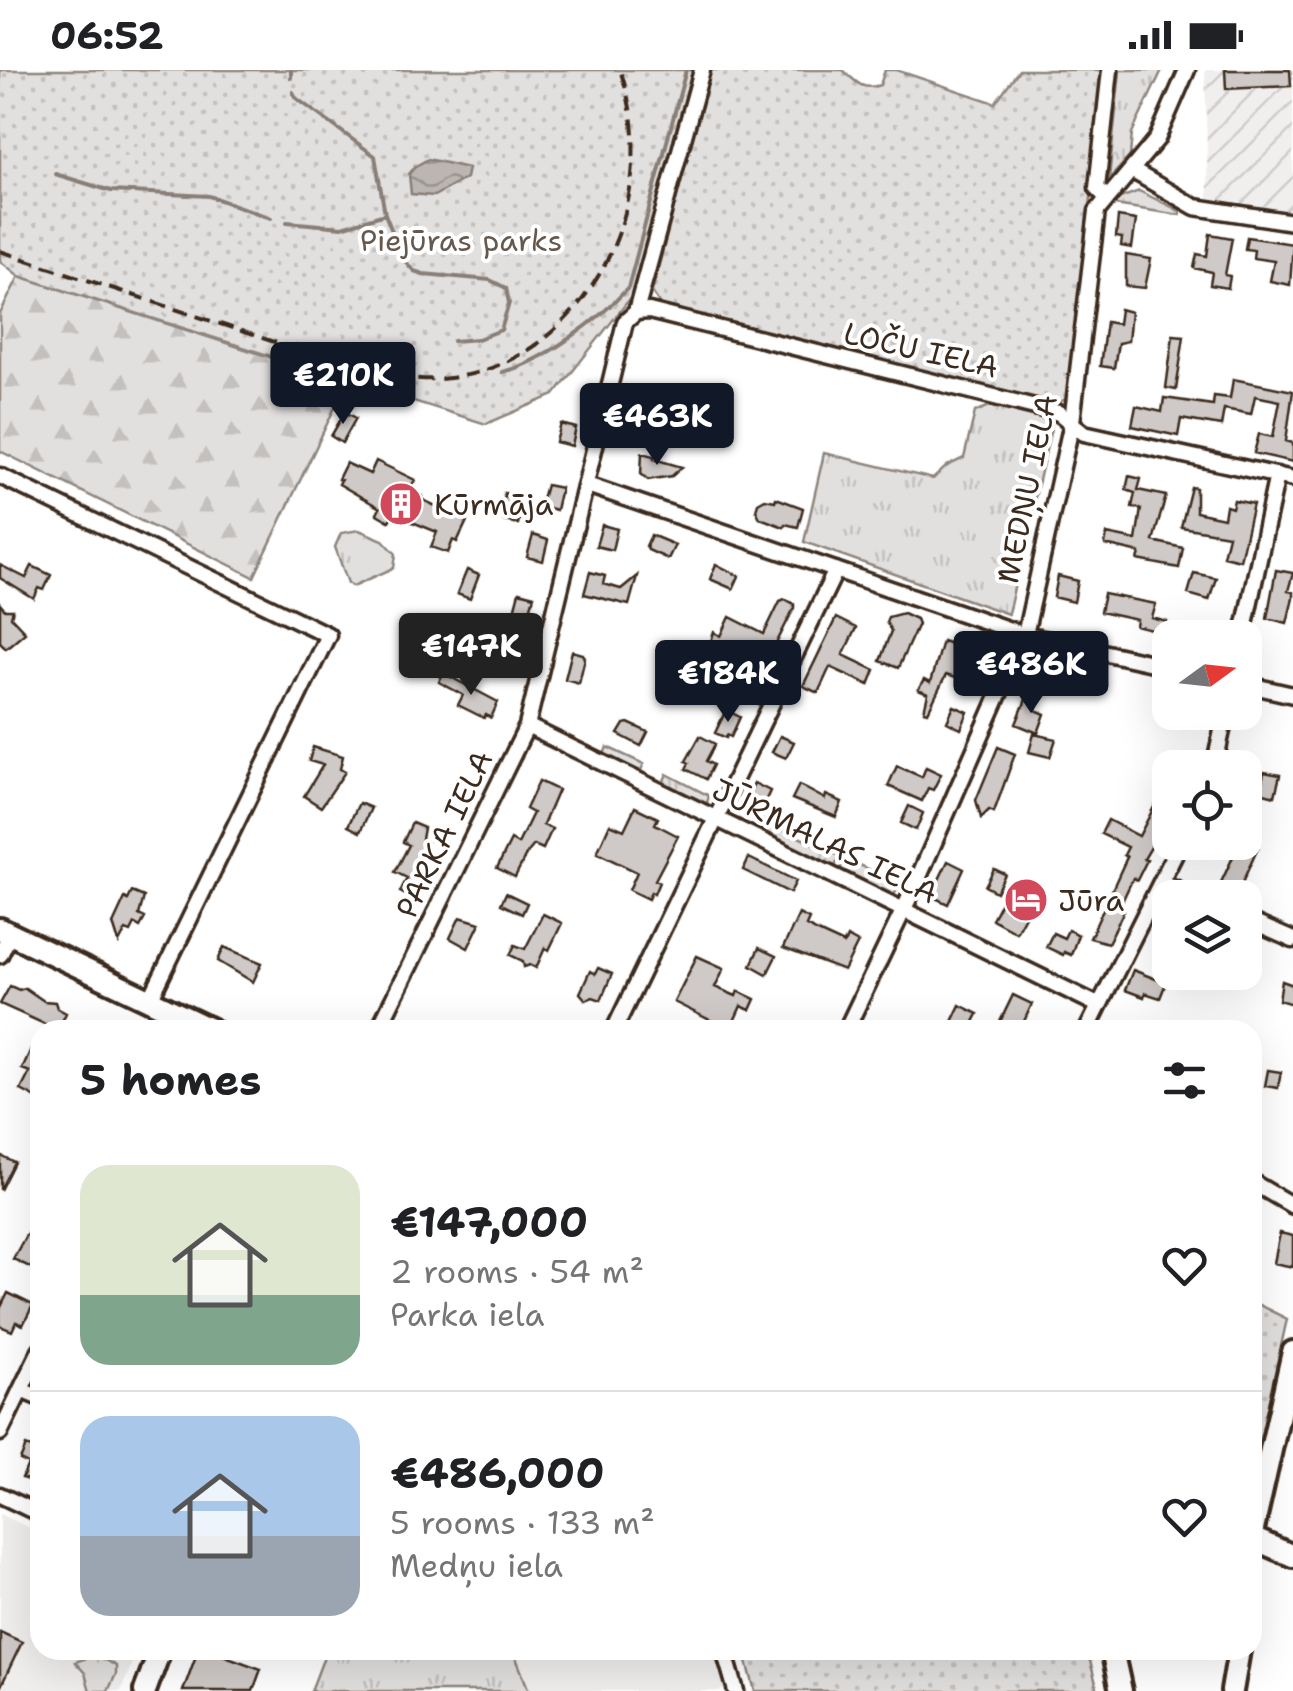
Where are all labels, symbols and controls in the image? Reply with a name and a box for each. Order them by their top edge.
text: 06:52 [50,10,164,61]
park label: Piejūras parks [360,220,562,261]
street label: LOČU IELA [840,312,1002,388]
pin: €210K [273,342,413,427]
text: €210K [292,353,394,396]
pin: €463K [587,383,727,468]
street label: MEDŅU IELA [987,391,1067,587]
text: €463K [602,394,712,437]
building icon: Kūrmāja [378,481,424,527]
place label: Kūrmāja [434,484,554,525]
pin: €147K [401,613,541,698]
north arrow [1152,620,1262,730]
map controls [1152,620,1262,990]
text: €147K [421,624,521,667]
pin: €486K [961,631,1101,716]
pin: €184K [658,640,798,725]
text: €486K [975,642,1087,685]
text: €184K [677,651,779,694]
street label: PARKA IELA [386,743,502,925]
button: locate [1152,750,1262,860]
street label: JŪRMALAS IELA [705,769,945,913]
hotel icon: Jūra [1003,877,1049,923]
place label: Jūra [1058,880,1124,921]
button: layers [1152,880,1262,990]
text: 5 homes [80,1052,261,1108]
icon: filters [1157,1053,1212,1108]
text: €147,000 [390,1194,588,1250]
icon: home [160,1205,280,1325]
icon: heart [1157,1238,1212,1293]
text: 2 rooms · 54 m² [390,1250,644,1293]
text: Parka iela [390,1293,544,1336]
text: €486,000 [390,1445,605,1501]
icon: home [160,1456,280,1576]
icon: heart [1157,1489,1212,1544]
text: 5 rooms · 133 m² [390,1501,655,1544]
text: Medņu iela [390,1544,563,1587]

